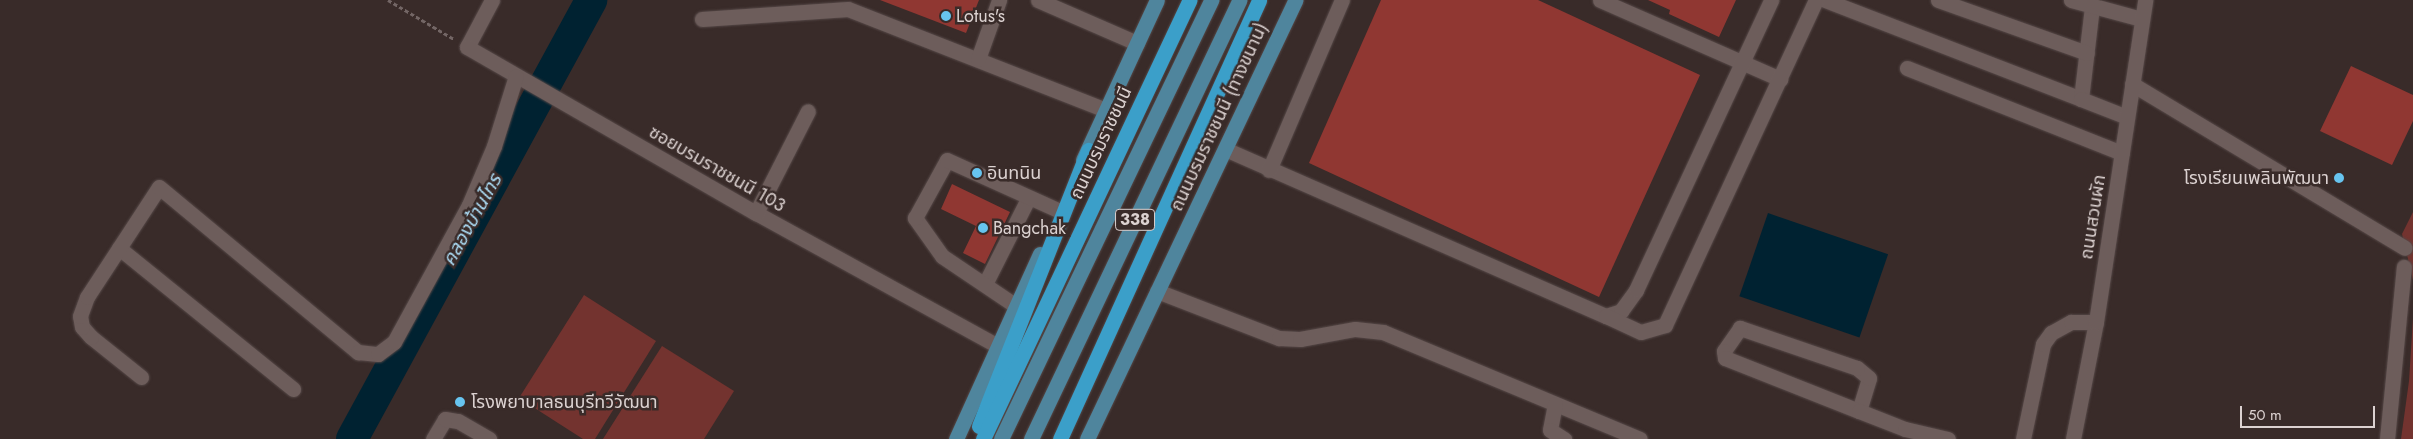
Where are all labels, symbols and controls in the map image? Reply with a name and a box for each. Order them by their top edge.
place label: Lotus's [956,5,1005,27]
marker: Lotus's [940,10,952,22]
street label: ถนนบรมราชชนนี (ทางขนาน) [1166,19,1272,215]
street label: ถนนบรมราชชนนี [1066,83,1136,203]
street label: ซอยบรมราชชนนี 103 [645,121,789,217]
place label: อินทนิน [987,162,1041,184]
marker: อินทนิน [971,167,983,179]
place label: โรงเรียนเพลินพัฒนา [2184,167,2329,189]
water label: คลองบ้านไทร [438,170,506,270]
marker: โรงเรียนเพลินพัฒนา [2333,172,2345,184]
street label: ถนนสวนผัก [2076,173,2110,261]
road number: 338 [1115,206,1155,234]
place label: Bangchak [993,217,1066,239]
marker: Bangchak [977,222,989,234]
place label: โรงพยาบาลธนบุรีทวีวัฒนา [471,391,658,413]
marker: โรงพยาบาลธนบุรีทวีวัฒนา [453,395,467,409]
scale bar [2243,396,2378,428]
text: 50 m [2248,404,2282,426]

